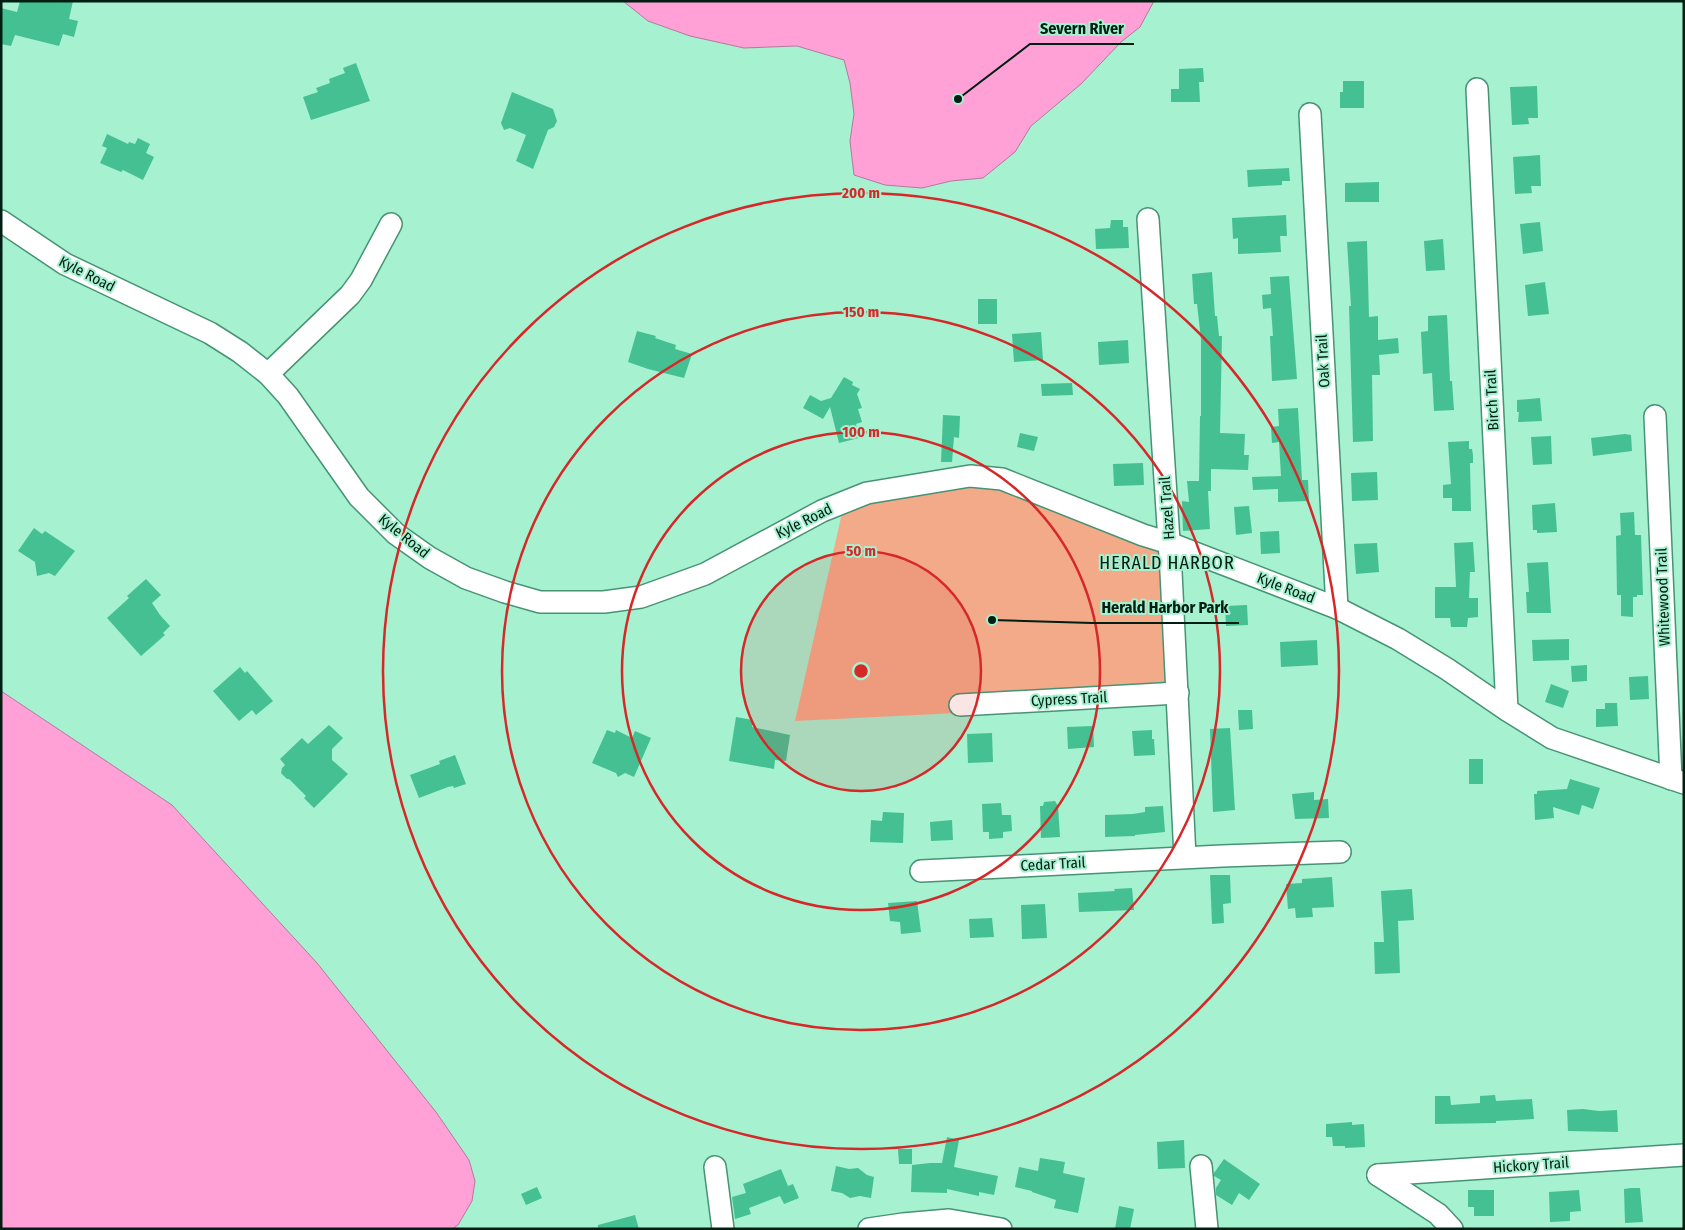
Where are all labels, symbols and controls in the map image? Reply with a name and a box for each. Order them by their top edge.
callout: Severn River [1030,13,1134,44]
text: Severn River [1040,19,1124,38]
text: 200 m [841,184,880,202]
street label: Kyle Road [56,252,118,296]
text: 150 m [843,303,879,321]
street label: Oak Trail [1313,334,1333,388]
street label: Birch Trail [1481,369,1503,431]
text: 100 m [842,423,880,441]
street label: Hazel Trail [1156,476,1178,540]
street label: Kyle Road [773,500,835,542]
street label: Kyle Road [375,510,433,562]
text: 50 m [846,542,876,560]
street label: Whitewood Trail [1652,547,1674,647]
district label: HERALD HARBOR [1099,552,1235,574]
street label: Kyle Road [1255,569,1317,607]
callout: Herald Harbor Park [1092,592,1239,623]
text: Herald Harbor Park [1101,598,1229,617]
centre of rings [852,662,870,680]
street label: Cypress Trail [1030,688,1108,710]
street label: Cedar Trail [1020,853,1086,875]
street label: Hickory Trail [1493,1153,1569,1177]

